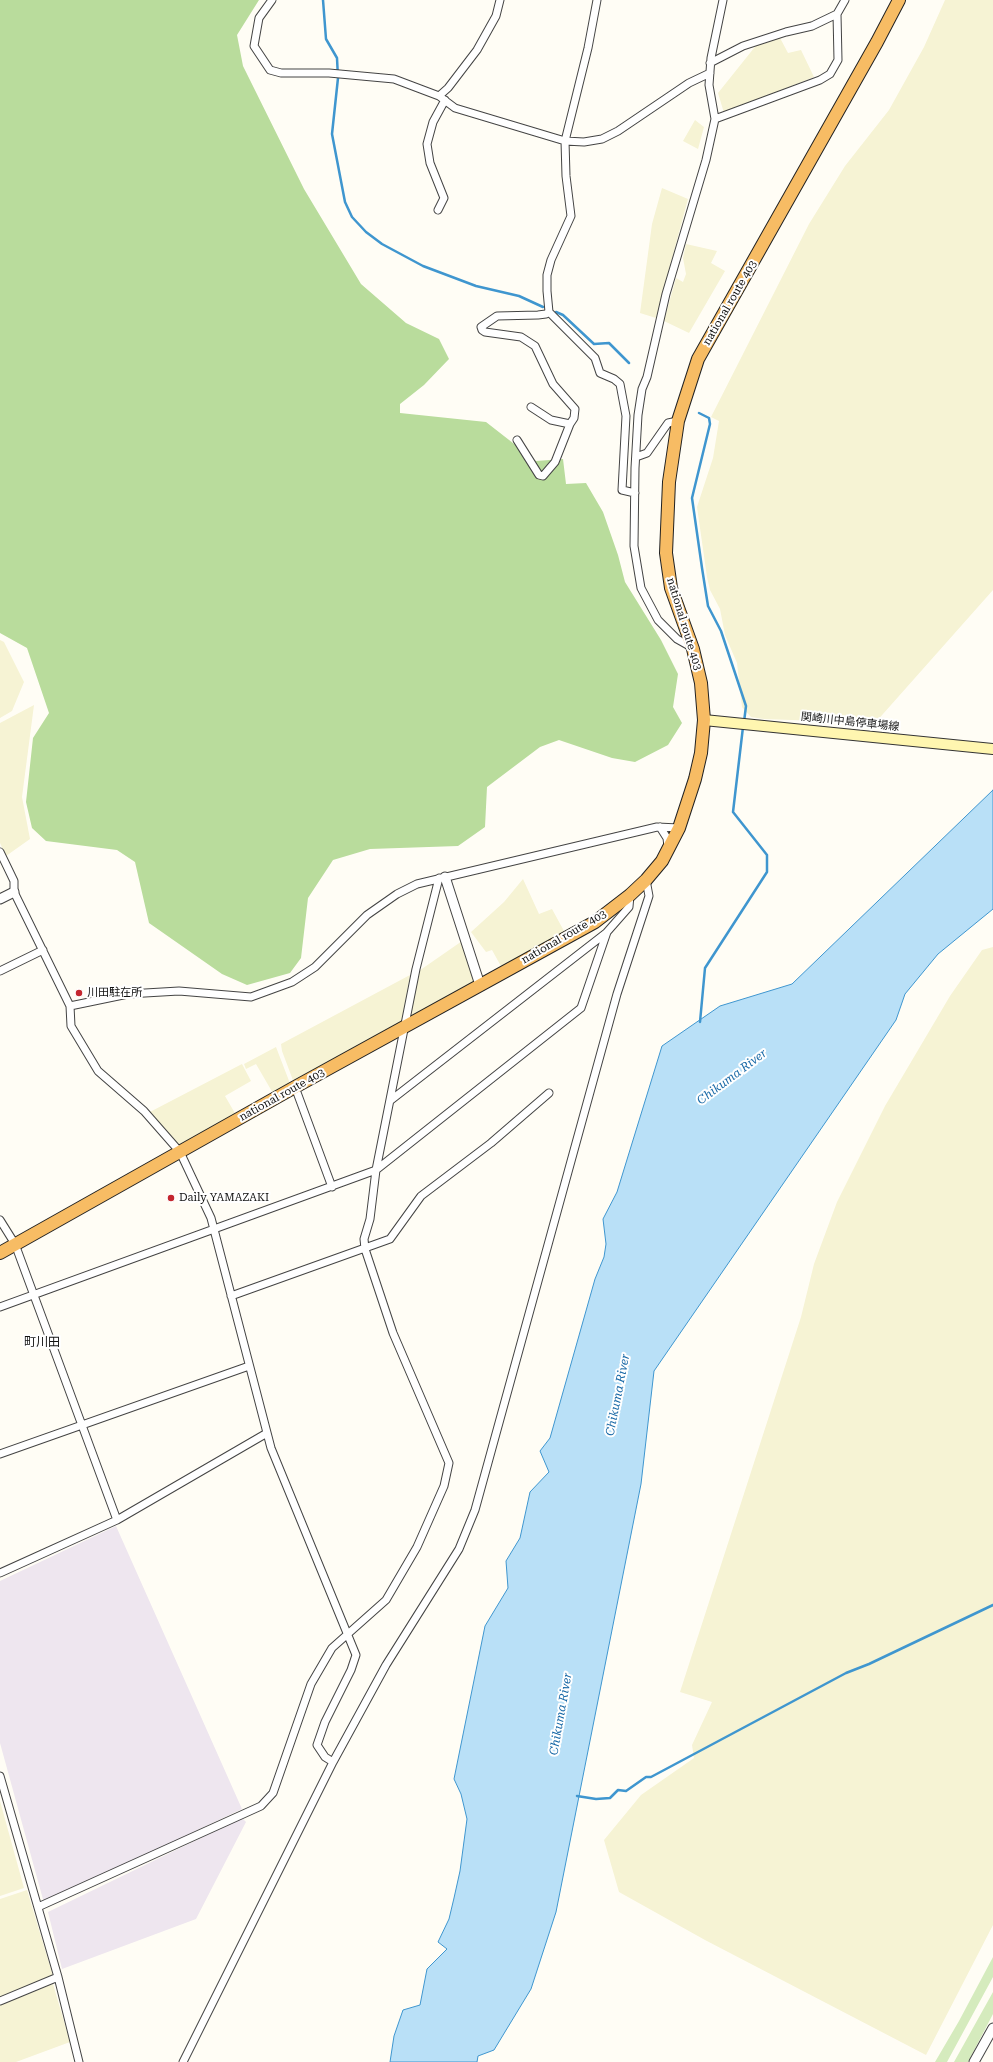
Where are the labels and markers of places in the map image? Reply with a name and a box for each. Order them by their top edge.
place label: 川田駐在所 [87,986,142,1000]
marker: 川田駐在所 [74,988,84,998]
place label: Daily YAMAZAKI [179,1191,269,1205]
marker: Daily YAMAZAKI [166,1193,176,1203]

